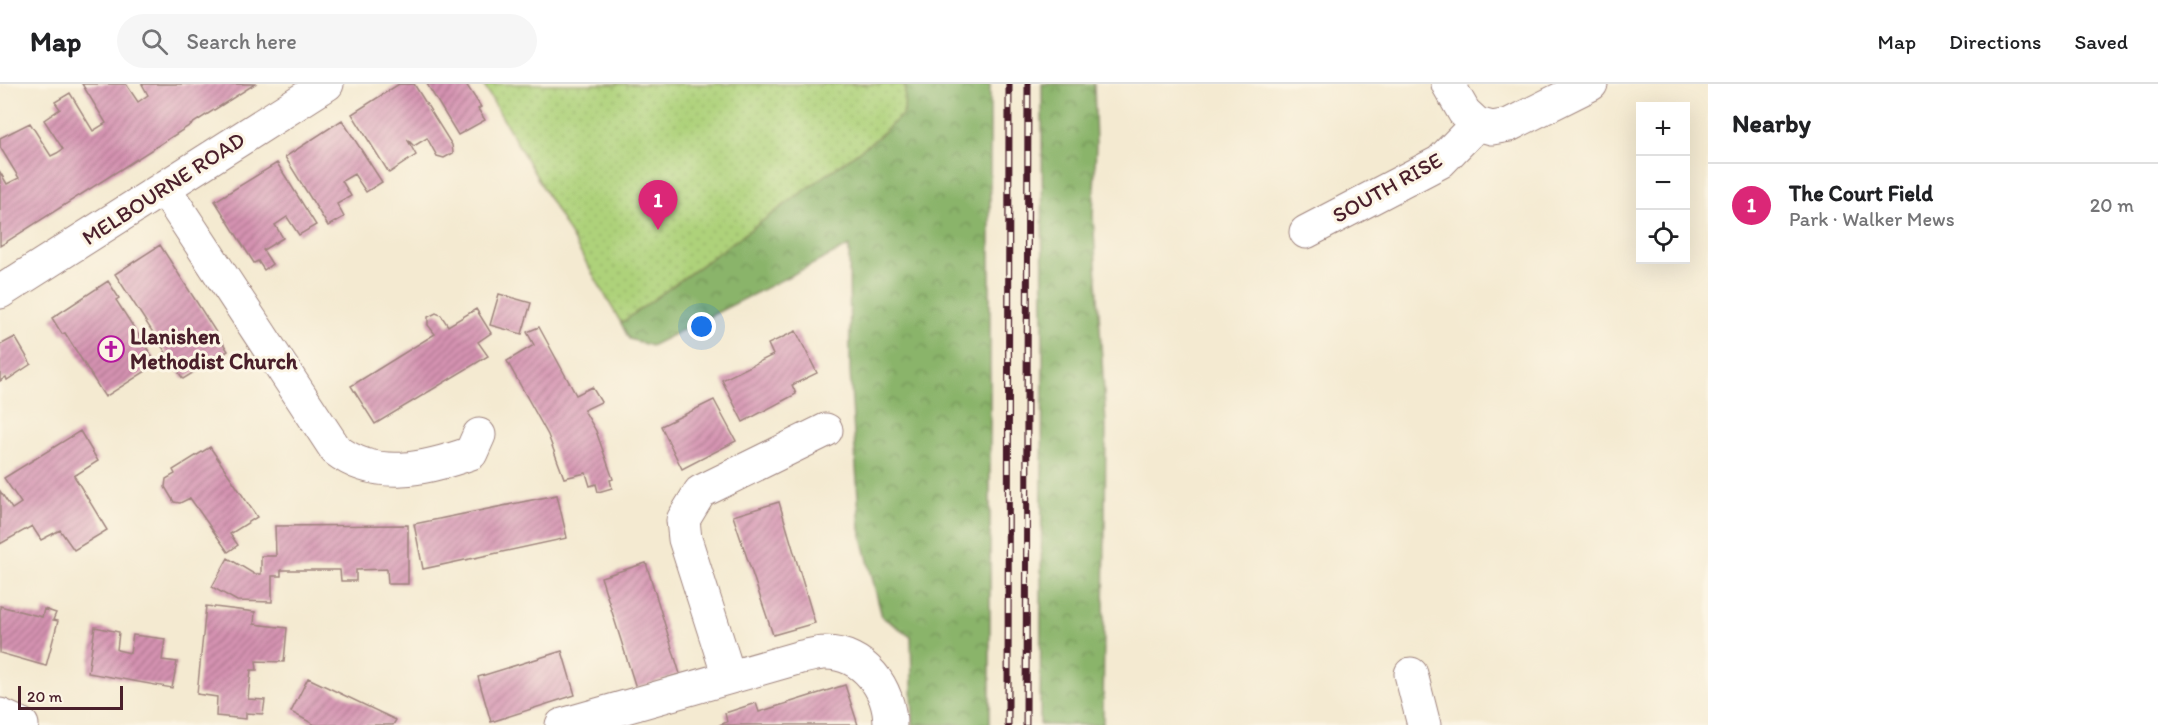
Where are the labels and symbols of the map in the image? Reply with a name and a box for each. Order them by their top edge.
street label: MELBOURNE ROAD [77,126,250,251]
street label: SOUTH RISE [1328,146,1447,229]
pin: 1 [638,180,678,230]
your location [687,312,716,341]
place label: Llanishen Methodist Church [130,323,298,375]
church icon: Llanishen Methodist Church [96,334,126,364]
scale bar [18,683,123,710]

